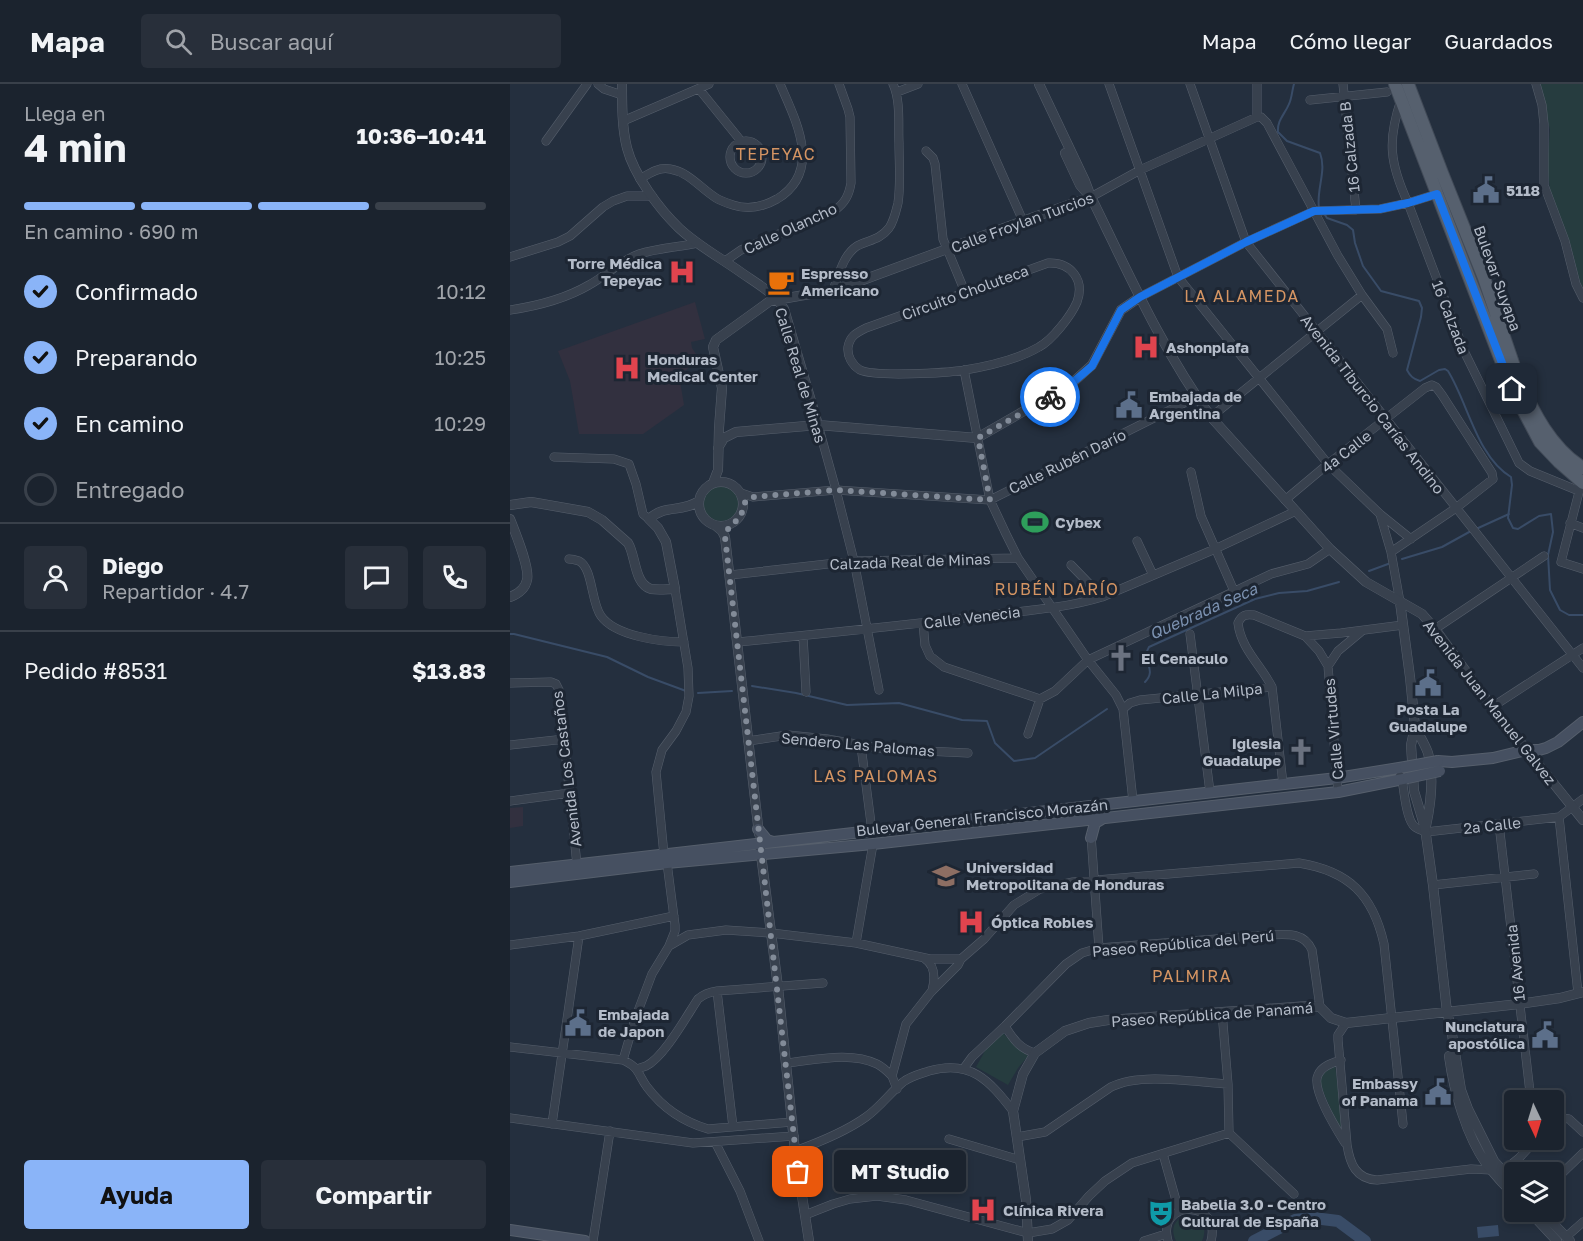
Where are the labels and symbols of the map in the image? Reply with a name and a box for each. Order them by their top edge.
street label: 16 Calzada B [1335,101,1363,193]
district label: TEPEYAC [736,144,816,164]
public building icon: 5118 [1471,175,1501,205]
place label: 5118 [1506,181,1540,199]
street label: Calle Froylan Turcios [948,188,1096,256]
street label: Calle Olancho [741,199,839,257]
street label: Bulevar Suyapa [1471,223,1525,333]
place label: Torre Médica Tepeyac [568,254,662,289]
hospital icon: Torre Médica Tepeyac [667,257,697,287]
street label: Circuito Choluteca [899,261,1031,323]
place label: Espresso Americano [801,264,879,299]
cafe icon: Espresso Americano [766,267,796,297]
street label: 16 Calzada [1429,278,1473,356]
district label: LA ALAMEDA [1184,286,1300,306]
street label: Calle Real de Minas [772,305,830,445]
street label: Avenida Tiburcio Carías Andino [1297,311,1449,497]
hospital icon: Ashonplafa [1131,332,1161,362]
place label: Ashonplafa [1166,338,1249,356]
place label: Honduras Medical Center [647,350,758,385]
hospital icon: Honduras Medical Center [612,353,642,383]
pin [1486,363,1537,414]
courier [1020,367,1080,427]
place label: Embajada de Argentina [1149,387,1242,422]
public building icon: Embajada de Argentina [1114,390,1144,420]
street label: Calle Rubén Darío [1005,425,1129,497]
street label: 4a Calle [1318,426,1375,476]
sports icon: Cybex [1020,507,1050,537]
place label: Cybex [1055,513,1101,531]
street label: Calzada Real de Minas [829,549,991,573]
water label: Quebrada Seca [1146,578,1261,644]
district label: RUBÉN DARÍO [995,579,1119,599]
street label: Calle Venecia [923,602,1021,632]
street label: Avenida Juan Manuel Galvez [1420,616,1560,788]
church icon: El Cenaculo [1106,643,1136,673]
place label: El Cenaculo [1141,649,1228,667]
public building icon: Posta La Guadalupe [1413,668,1443,698]
street label: Calle Virtudes [1320,677,1346,780]
street label: Calle La Milpa [1161,679,1263,707]
street label: Avenida Los Castaños [547,690,585,848]
place label: Posta La Guadalupe [1389,700,1467,735]
street label: Sendero Las Palomas [780,728,936,760]
place label: Iglesia Guadalupe [1202,734,1281,769]
church icon: Iglesia Guadalupe [1286,737,1316,767]
district label: LAS PALOMAS [813,766,939,786]
street label: Bulevar General Francisco Morazán [855,795,1109,839]
street label: 2a Calle [1462,813,1522,837]
place label: Universidad Metropolitana de Honduras [966,858,1165,893]
school or university icon: Universidad Metropolitana de Honduras [931,861,961,891]
hospital icon: Óptica Robles [956,907,986,937]
place label: Óptica Robles [991,913,1094,931]
street label: 16 Avenida [1502,924,1528,1002]
street label: Paseo República del Perú [1091,926,1275,960]
district label: PALMIRA [1152,966,1232,986]
street label: Paseo República de Panamá [1110,998,1314,1030]
place label: Embajada de Japon [598,1005,669,1040]
public building icon: Embajada de Japon [563,1008,593,1038]
place label: Nunciatura apostólica [1445,1017,1525,1052]
public building icon: Nunciatura apostólica [1530,1020,1560,1050]
place label: Embassy of Panama [1342,1074,1418,1109]
public building icon: Embassy of Panama [1423,1077,1453,1107]
north arrow [1504,1090,1564,1150]
pin [772,1146,823,1197]
callout: MT Studio [834,1151,966,1193]
hospital icon: Clínica Rivera [968,1195,998,1225]
place label: Babelia 3.0 - Centro Cultural de España [1181,1195,1326,1230]
theatre icon: Babelia 3.0 - Centro Cultural de España [1146,1198,1176,1228]
place label: Clínica Rivera [1003,1201,1104,1219]

